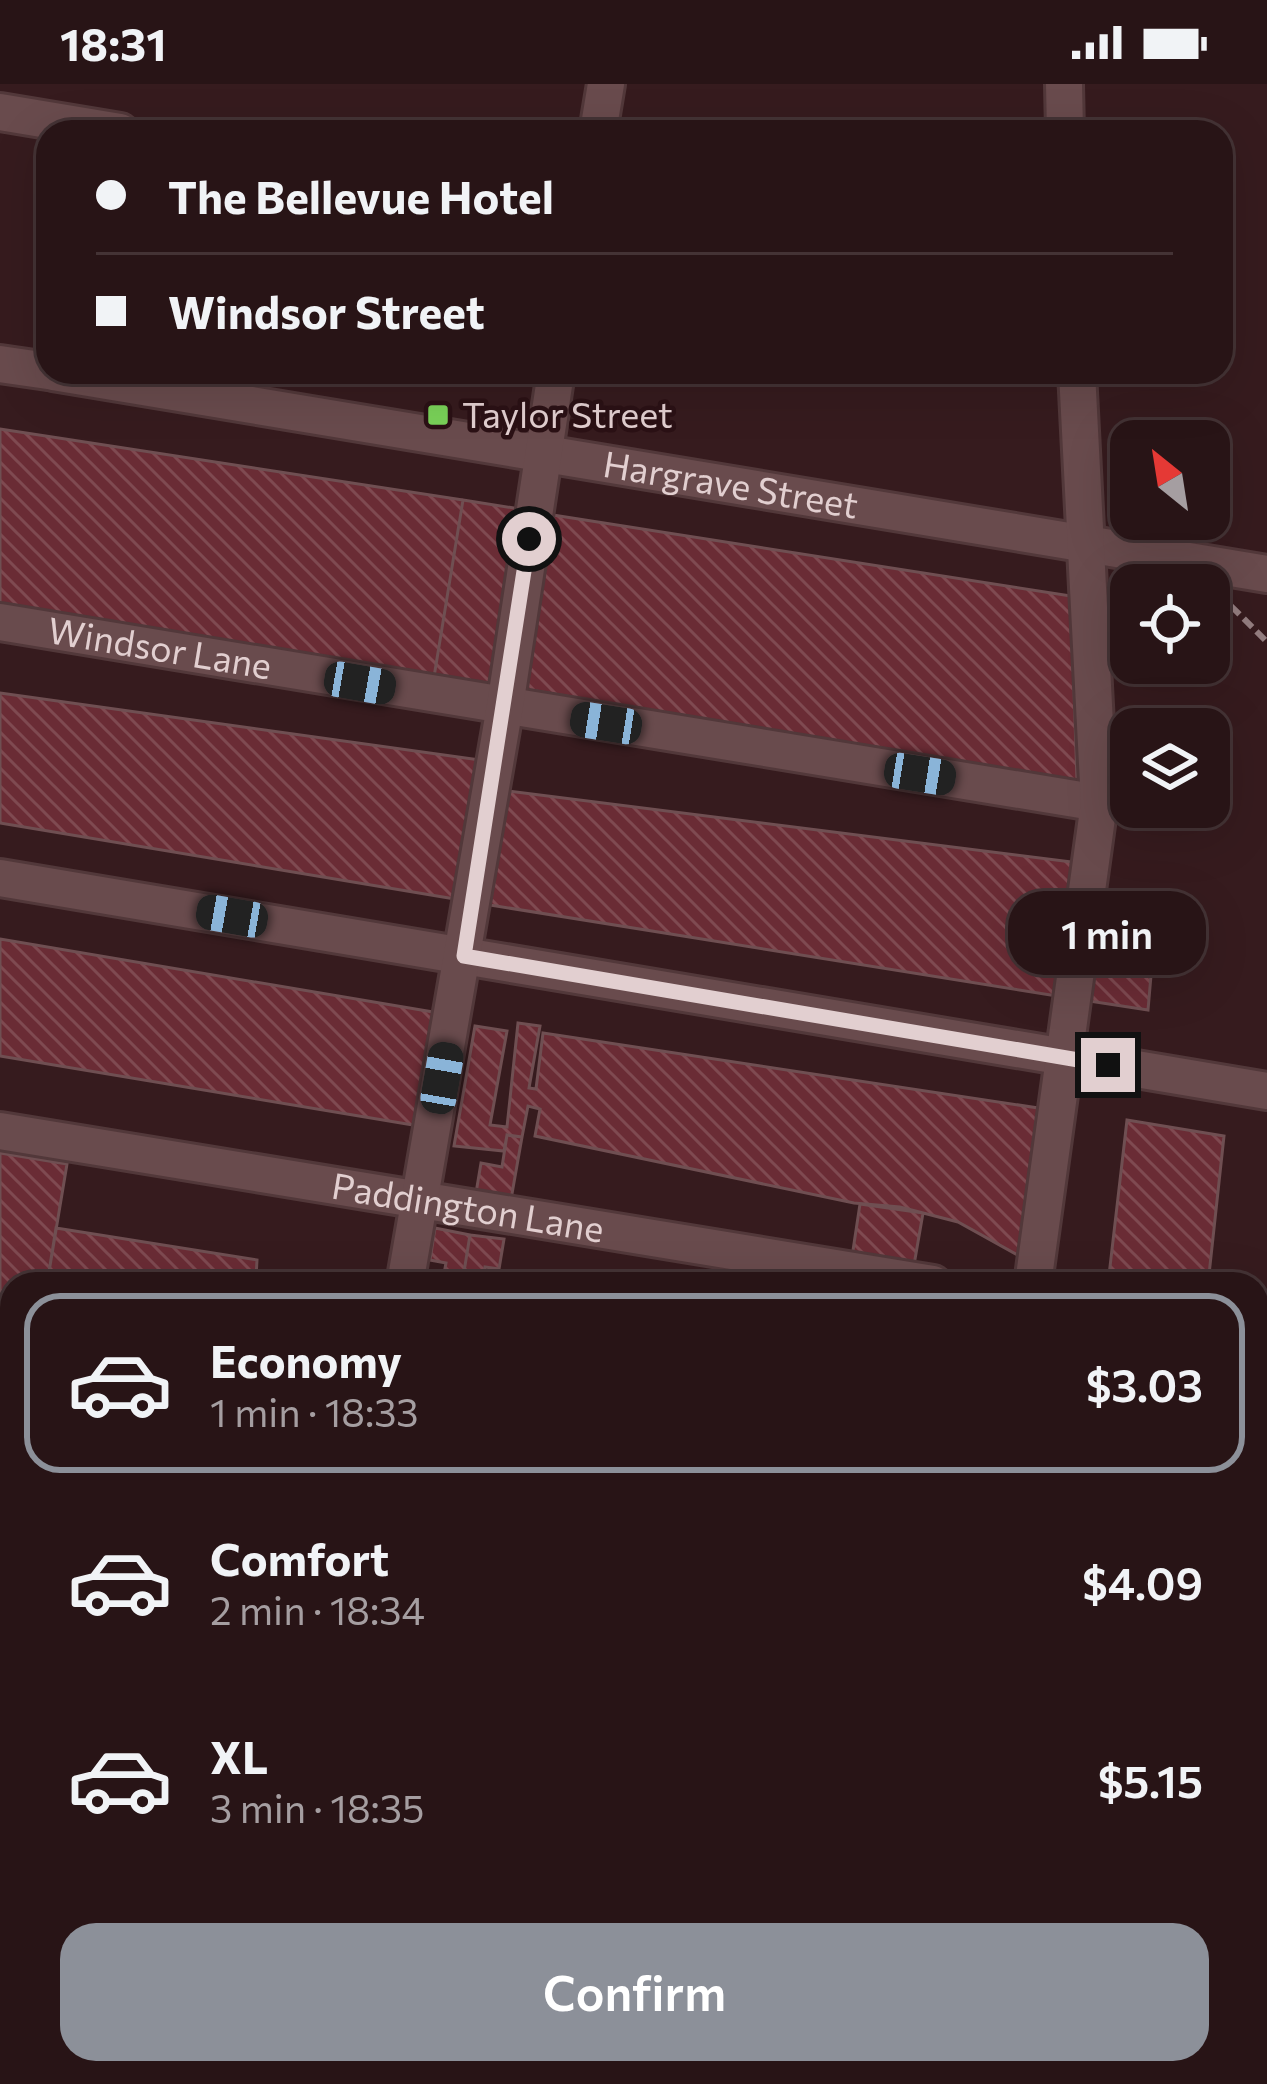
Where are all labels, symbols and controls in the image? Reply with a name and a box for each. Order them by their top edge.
text: 18:31 [60,15,167,70]
text: The Bellevue Hotel [168,168,554,223]
text: Windsor Street [168,283,485,338]
place label: Taylor Street [462,391,673,435]
marker: Taylor Street [425,402,451,428]
north arrow [1110,420,1230,540]
map controls [1110,420,1230,828]
street label: Hargrave Street [600,440,862,526]
route start [502,512,556,566]
button: locate [1110,564,1230,684]
street label: Windsor Lane [45,606,275,686]
car [321,659,399,707]
car [568,700,644,746]
button: layers [1110,708,1230,828]
car [882,751,958,797]
callout: 1 min [1009,891,1207,975]
car [193,892,271,940]
text: 1 min [1061,909,1153,957]
route end [1081,1038,1135,1092]
car [418,1039,466,1117]
street label: Paddington Lane [329,1162,607,1250]
icon: car [66,1329,174,1437]
text: Economy [210,1332,402,1387]
text: $3.03 [1086,1356,1203,1411]
text: 1 min · 18:33 [210,1387,419,1435]
icon: car [66,1527,174,1635]
text: Comfort [210,1530,389,1585]
text: $4.09 [1082,1554,1203,1609]
text: 2 min · 18:34 [210,1585,425,1633]
icon: car [66,1725,174,1833]
text: XL [210,1728,268,1783]
text: $5.15 [1098,1752,1203,1807]
text: 3 min · 18:35 [210,1783,424,1831]
button: Confirm [60,1923,1209,2061]

